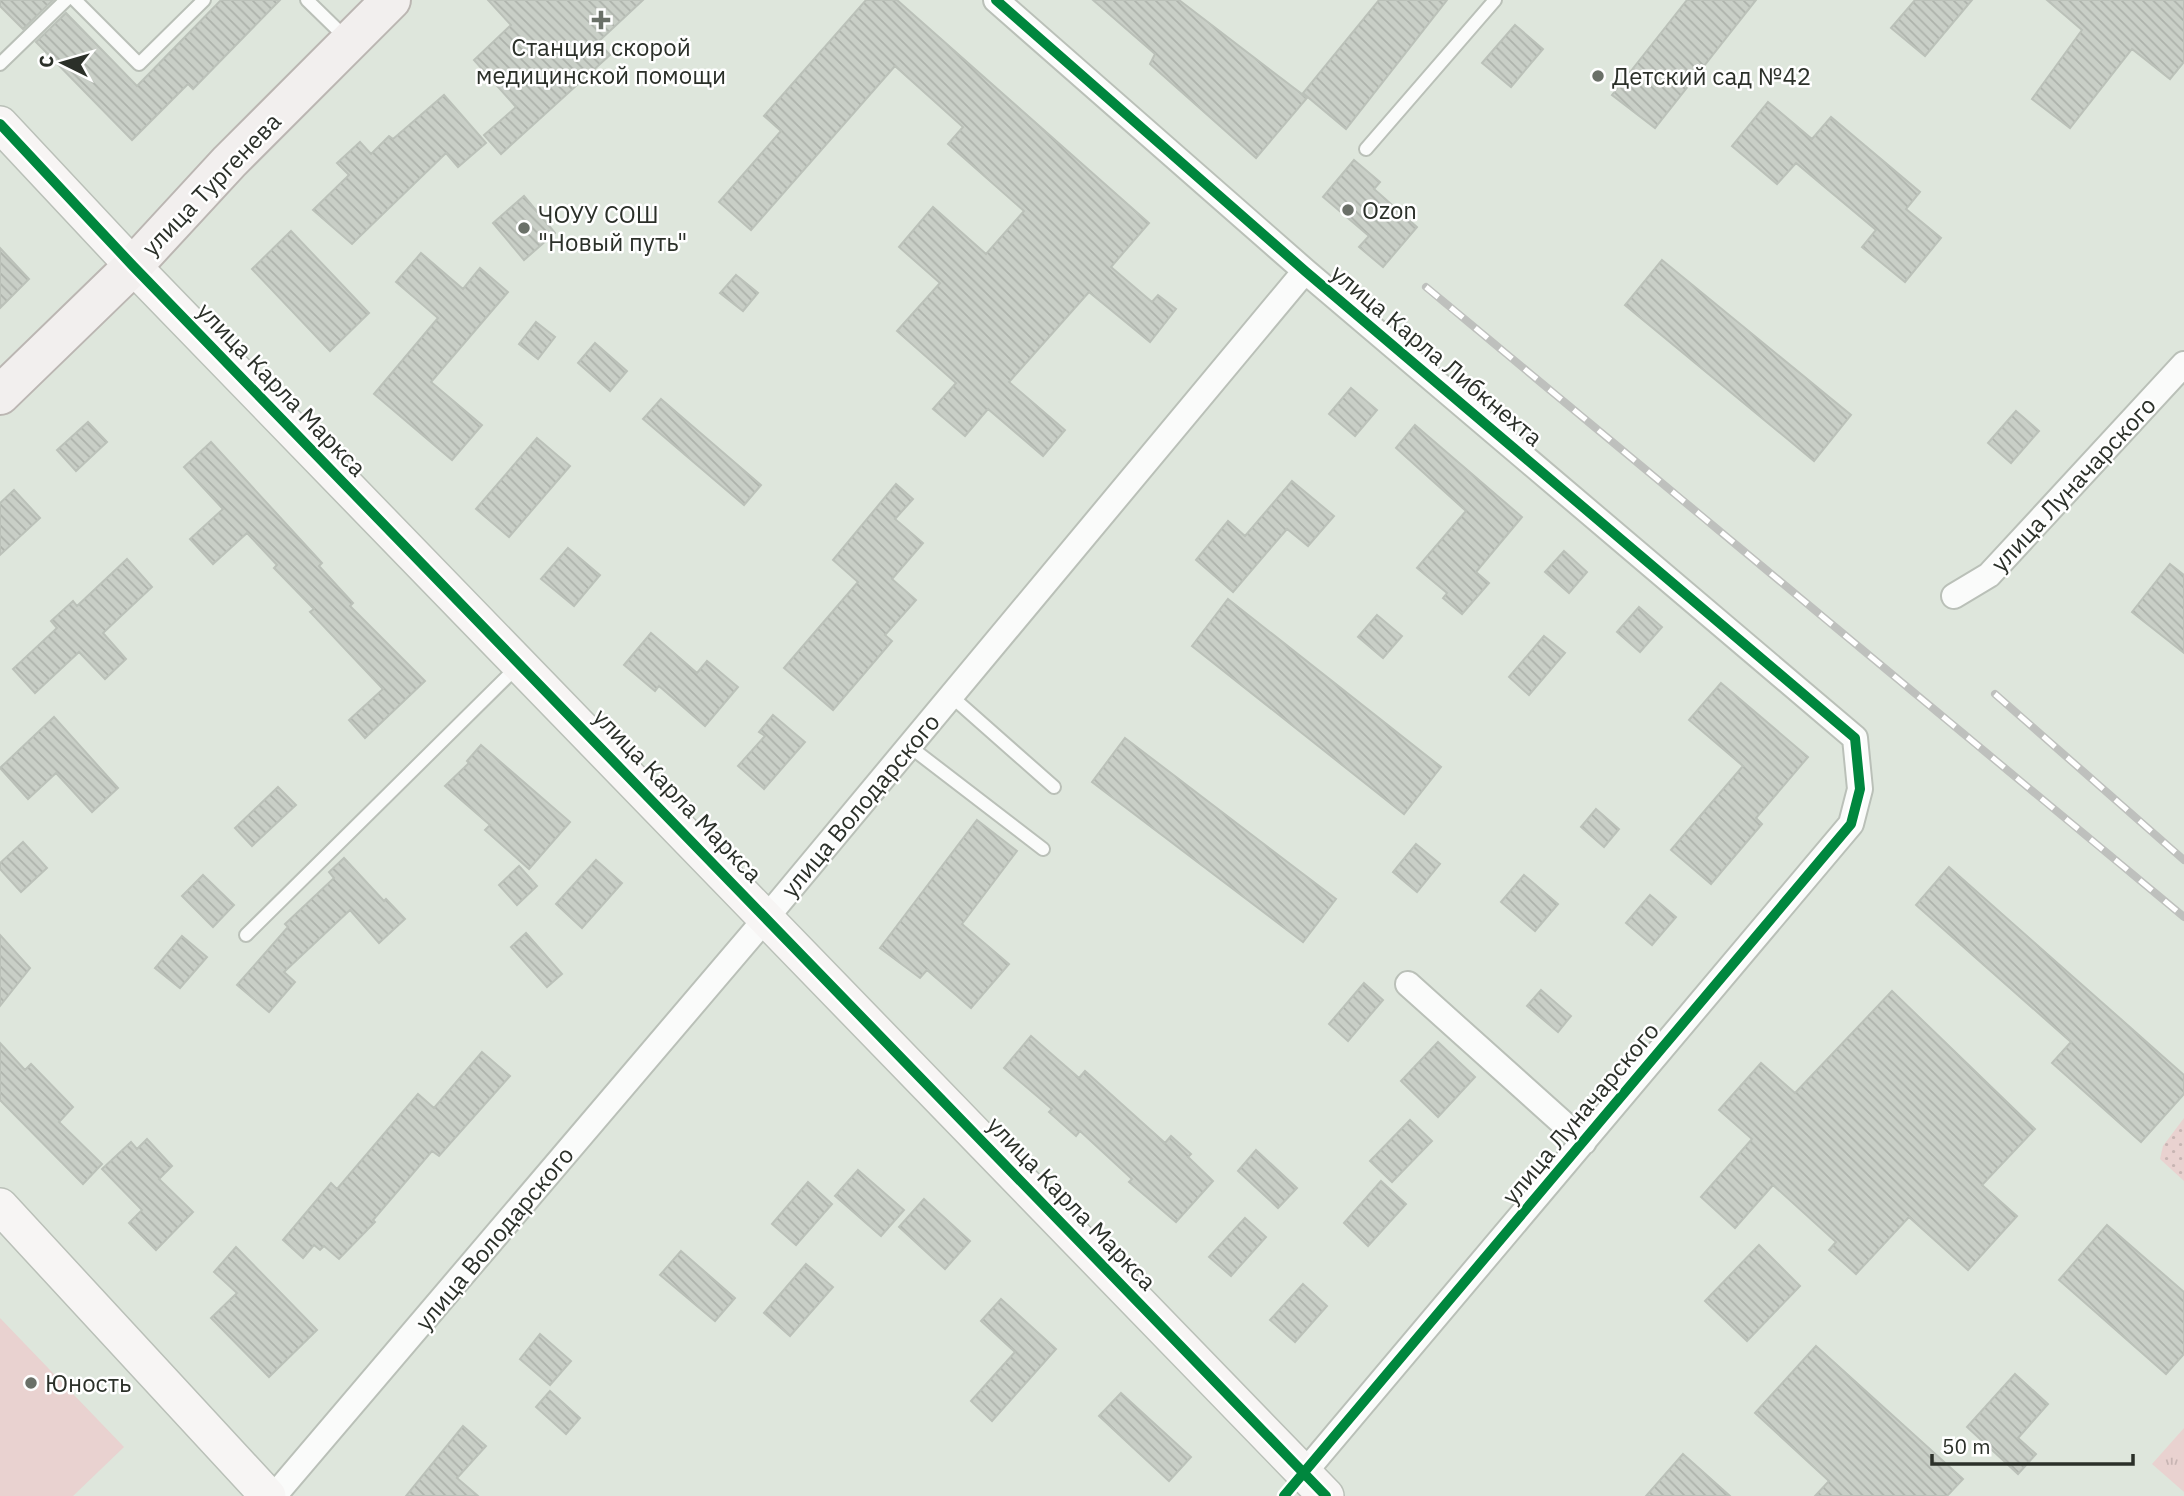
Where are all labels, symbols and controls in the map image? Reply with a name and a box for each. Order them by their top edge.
marker: Станция скорой медицинской помощи [591,10,611,30]
north arrow [28,28,98,98]
place label: Станция скорой медицинской помощи [476,31,726,91]
text: С [34,54,59,69]
place label: Детский сад №42 [1612,60,1811,92]
marker: Детский сад №42 [1590,68,1606,84]
street label: улица Тургенева [134,105,288,262]
place label: Ozon [1362,194,1417,226]
place label: ЧОУУ СОШ "Новый путь" [538,198,687,258]
marker: Ozon [1340,202,1356,218]
marker: ЧОУУ СОШ "Новый путь" [516,220,532,236]
street label: улица Карла Либкнехта [1324,257,1550,453]
street label: улица Карла Маркса [190,295,374,483]
street label: улица Луначарского [1983,389,2163,579]
street label: улица Карла Маркса [586,701,770,889]
street label: улица Володарского [774,706,946,904]
street label: улица Луначарского [1494,1015,1666,1211]
street label: улица Карла Маркса [980,1109,1164,1297]
street label: улица Володарского [408,1139,580,1337]
place label: Юность [45,1367,132,1399]
marker: Юность [23,1375,39,1391]
scale bar [1932,1422,2133,1466]
text: 50 m [1942,1432,1991,1460]

